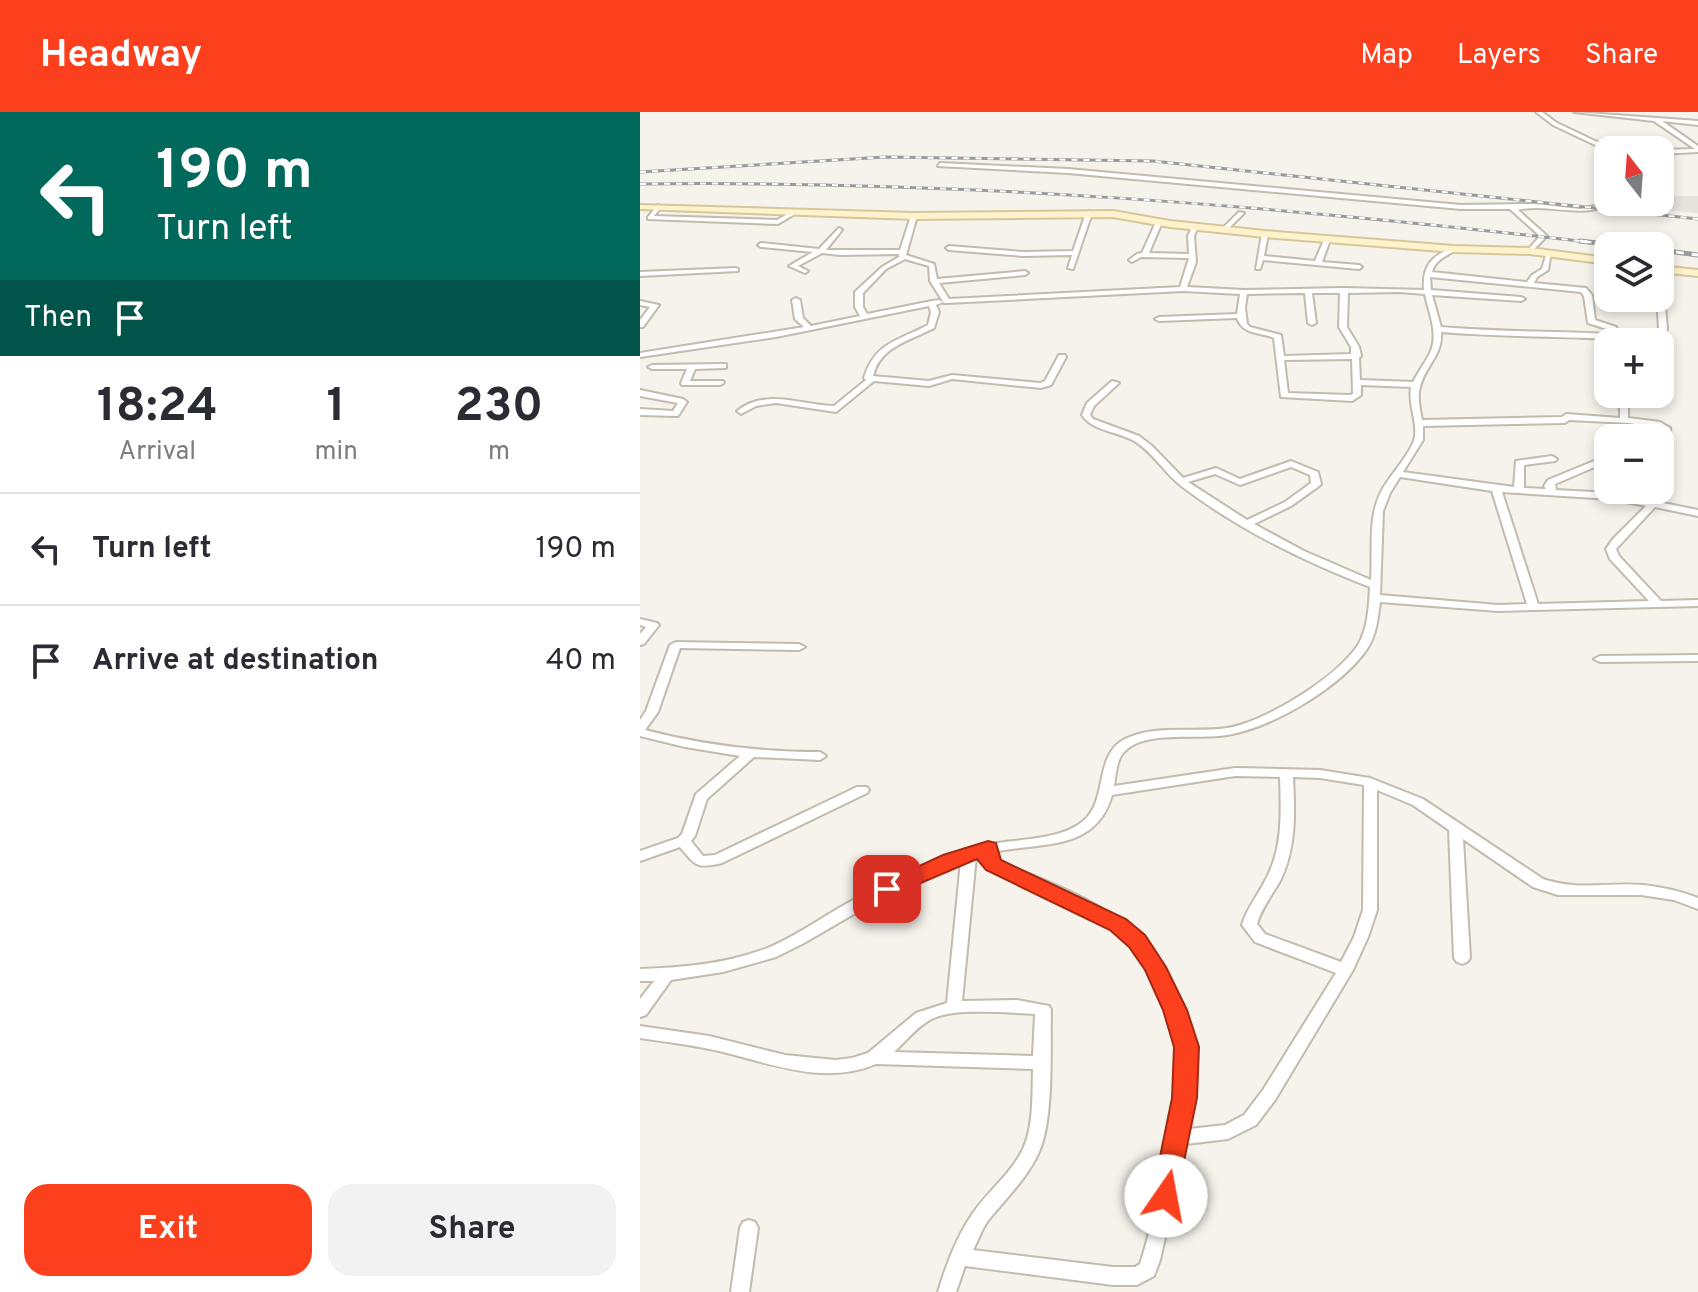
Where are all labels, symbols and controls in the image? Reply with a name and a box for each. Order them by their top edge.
text: Headway [40,32,202,81]
text: Map [1360,38,1413,74]
text: Layers [1457,38,1541,74]
text: Share [1585,38,1658,74]
north arrow [1594,136,1674,216]
map controls [1594,136,1674,504]
text: 190 m [156,138,313,208]
icon: left [24,144,128,248]
text: Turn left [156,207,293,253]
button: layers [1594,232,1674,312]
icon: arrive [108,296,152,340]
text: Then [24,300,92,337]
button: + [1594,328,1674,408]
text: 18:24 [97,378,218,438]
text: 1 [327,378,346,438]
text: 230 [454,378,543,438]
button: − [1594,424,1674,504]
text: Arrival [119,436,196,469]
text: min [315,436,358,469]
text: m [488,436,510,469]
icon: left [24,527,68,571]
text: Turn left [92,531,212,568]
text: 190 m [535,531,616,568]
icon: arrive [24,639,68,683]
text: Arrive at destination [92,643,378,680]
text: 40 m [546,643,616,680]
pin [853,855,921,923]
icon: arrive [865,867,909,911]
position arrow [1124,1154,1208,1238]
button: Exit [24,1184,312,1276]
button: Share [328,1184,616,1276]

